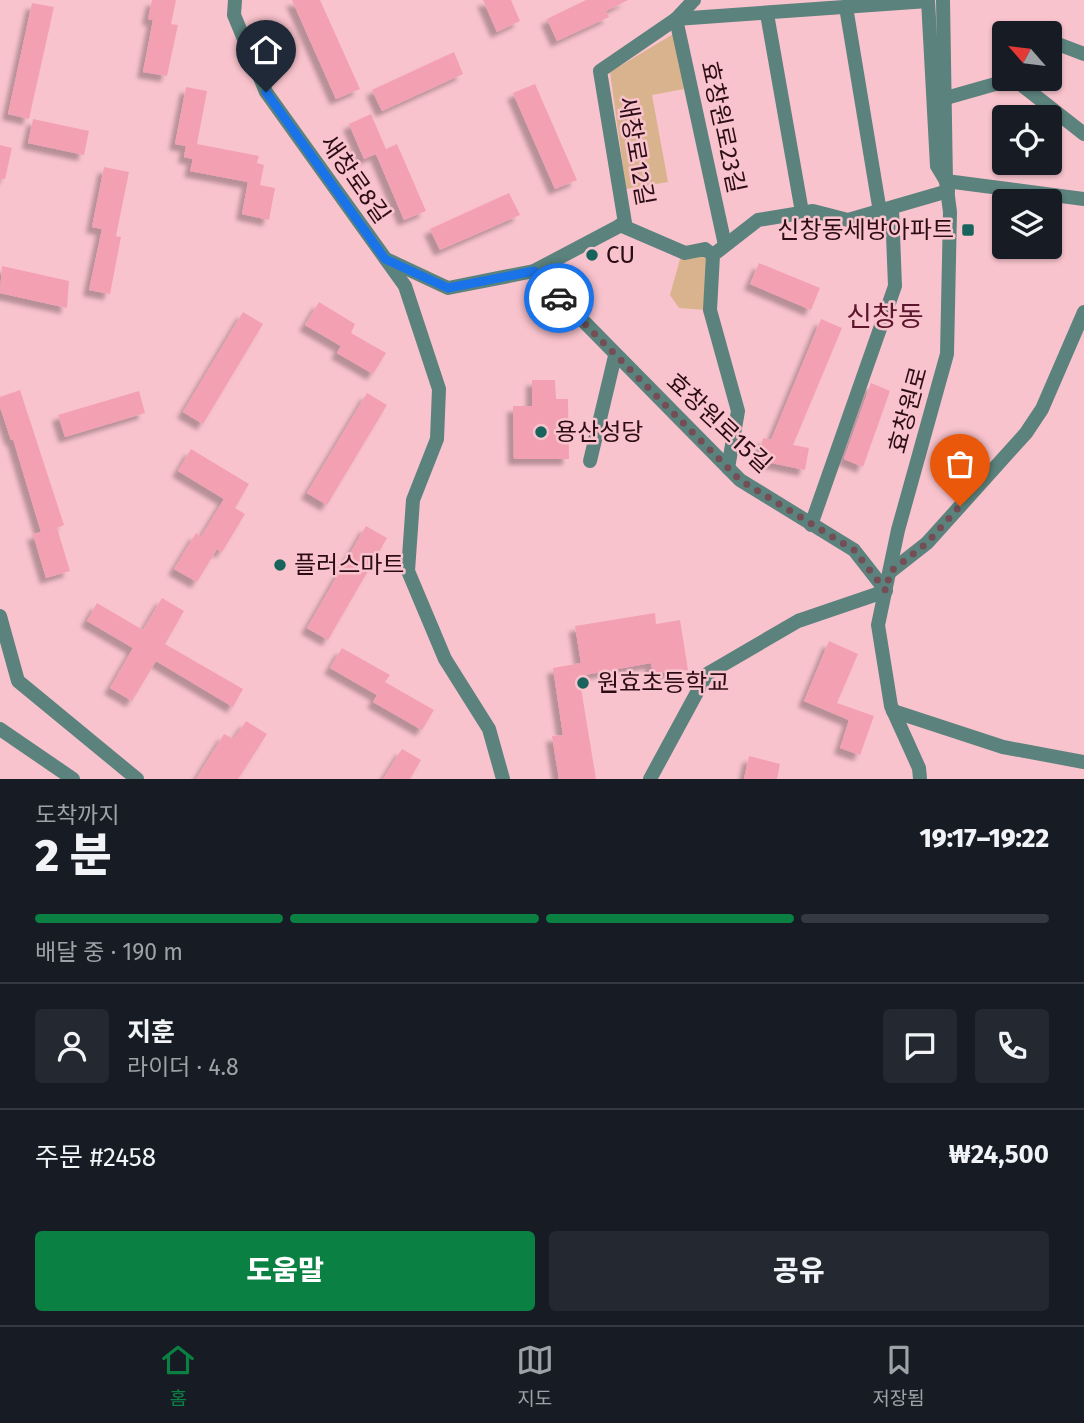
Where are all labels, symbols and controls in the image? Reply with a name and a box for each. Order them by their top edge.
pin [236,20,296,92]
north arrow [992,21,1062,91]
map controls [992,21,1062,259]
icon: home [247,31,285,69]
street label: 효창원로23길 [695,58,751,196]
street label: 새창로12길 [613,94,659,208]
button: locate [992,105,1062,175]
street label: 새창로8길 [314,129,396,229]
button: layers [992,189,1062,259]
place label: 신창동세방아파트 [777,216,954,244]
marker: 신창동세방아파트 [960,222,976,238]
place label: CU [606,241,635,269]
marker: CU [584,247,600,263]
courier [524,263,594,333]
icon: car [540,279,578,317]
district label: 신창동 [846,300,924,333]
street label: 효창원로 [883,364,933,456]
street label: 효창원로15길 [661,367,777,479]
place label: 용산성당 [555,418,643,446]
marker: 용산성당 [533,424,549,440]
pin [930,434,990,506]
icon: bag [941,445,979,483]
place label: 플러스마트 [294,551,404,579]
marker: 플러스마트 [272,557,288,573]
place label: 원효초등학교 [597,669,729,697]
marker: 원효초등학교 [575,675,591,691]
text: 도착까지 [35,801,120,829]
text: 19:17–19:22 [920,823,1049,854]
text: 2 분 [35,828,112,883]
text: 배달 중 · 190 m [35,938,183,966]
button: person [35,1009,109,1083]
button: chat [883,1009,957,1083]
button: phone [975,1009,1049,1083]
text: 지훈 [127,1017,175,1048]
text: 라이더 · 4.8 [127,1053,239,1081]
text: ₩24,500 [949,1139,1049,1170]
text: 주문 #2458 [35,1142,156,1173]
button: 도움말 [35,1231,535,1311]
button: 공유 [549,1231,1049,1311]
tab: 홈 [159,1341,197,1410]
tab: 지도 [516,1341,554,1410]
tab: 저장됨 [872,1341,925,1410]

